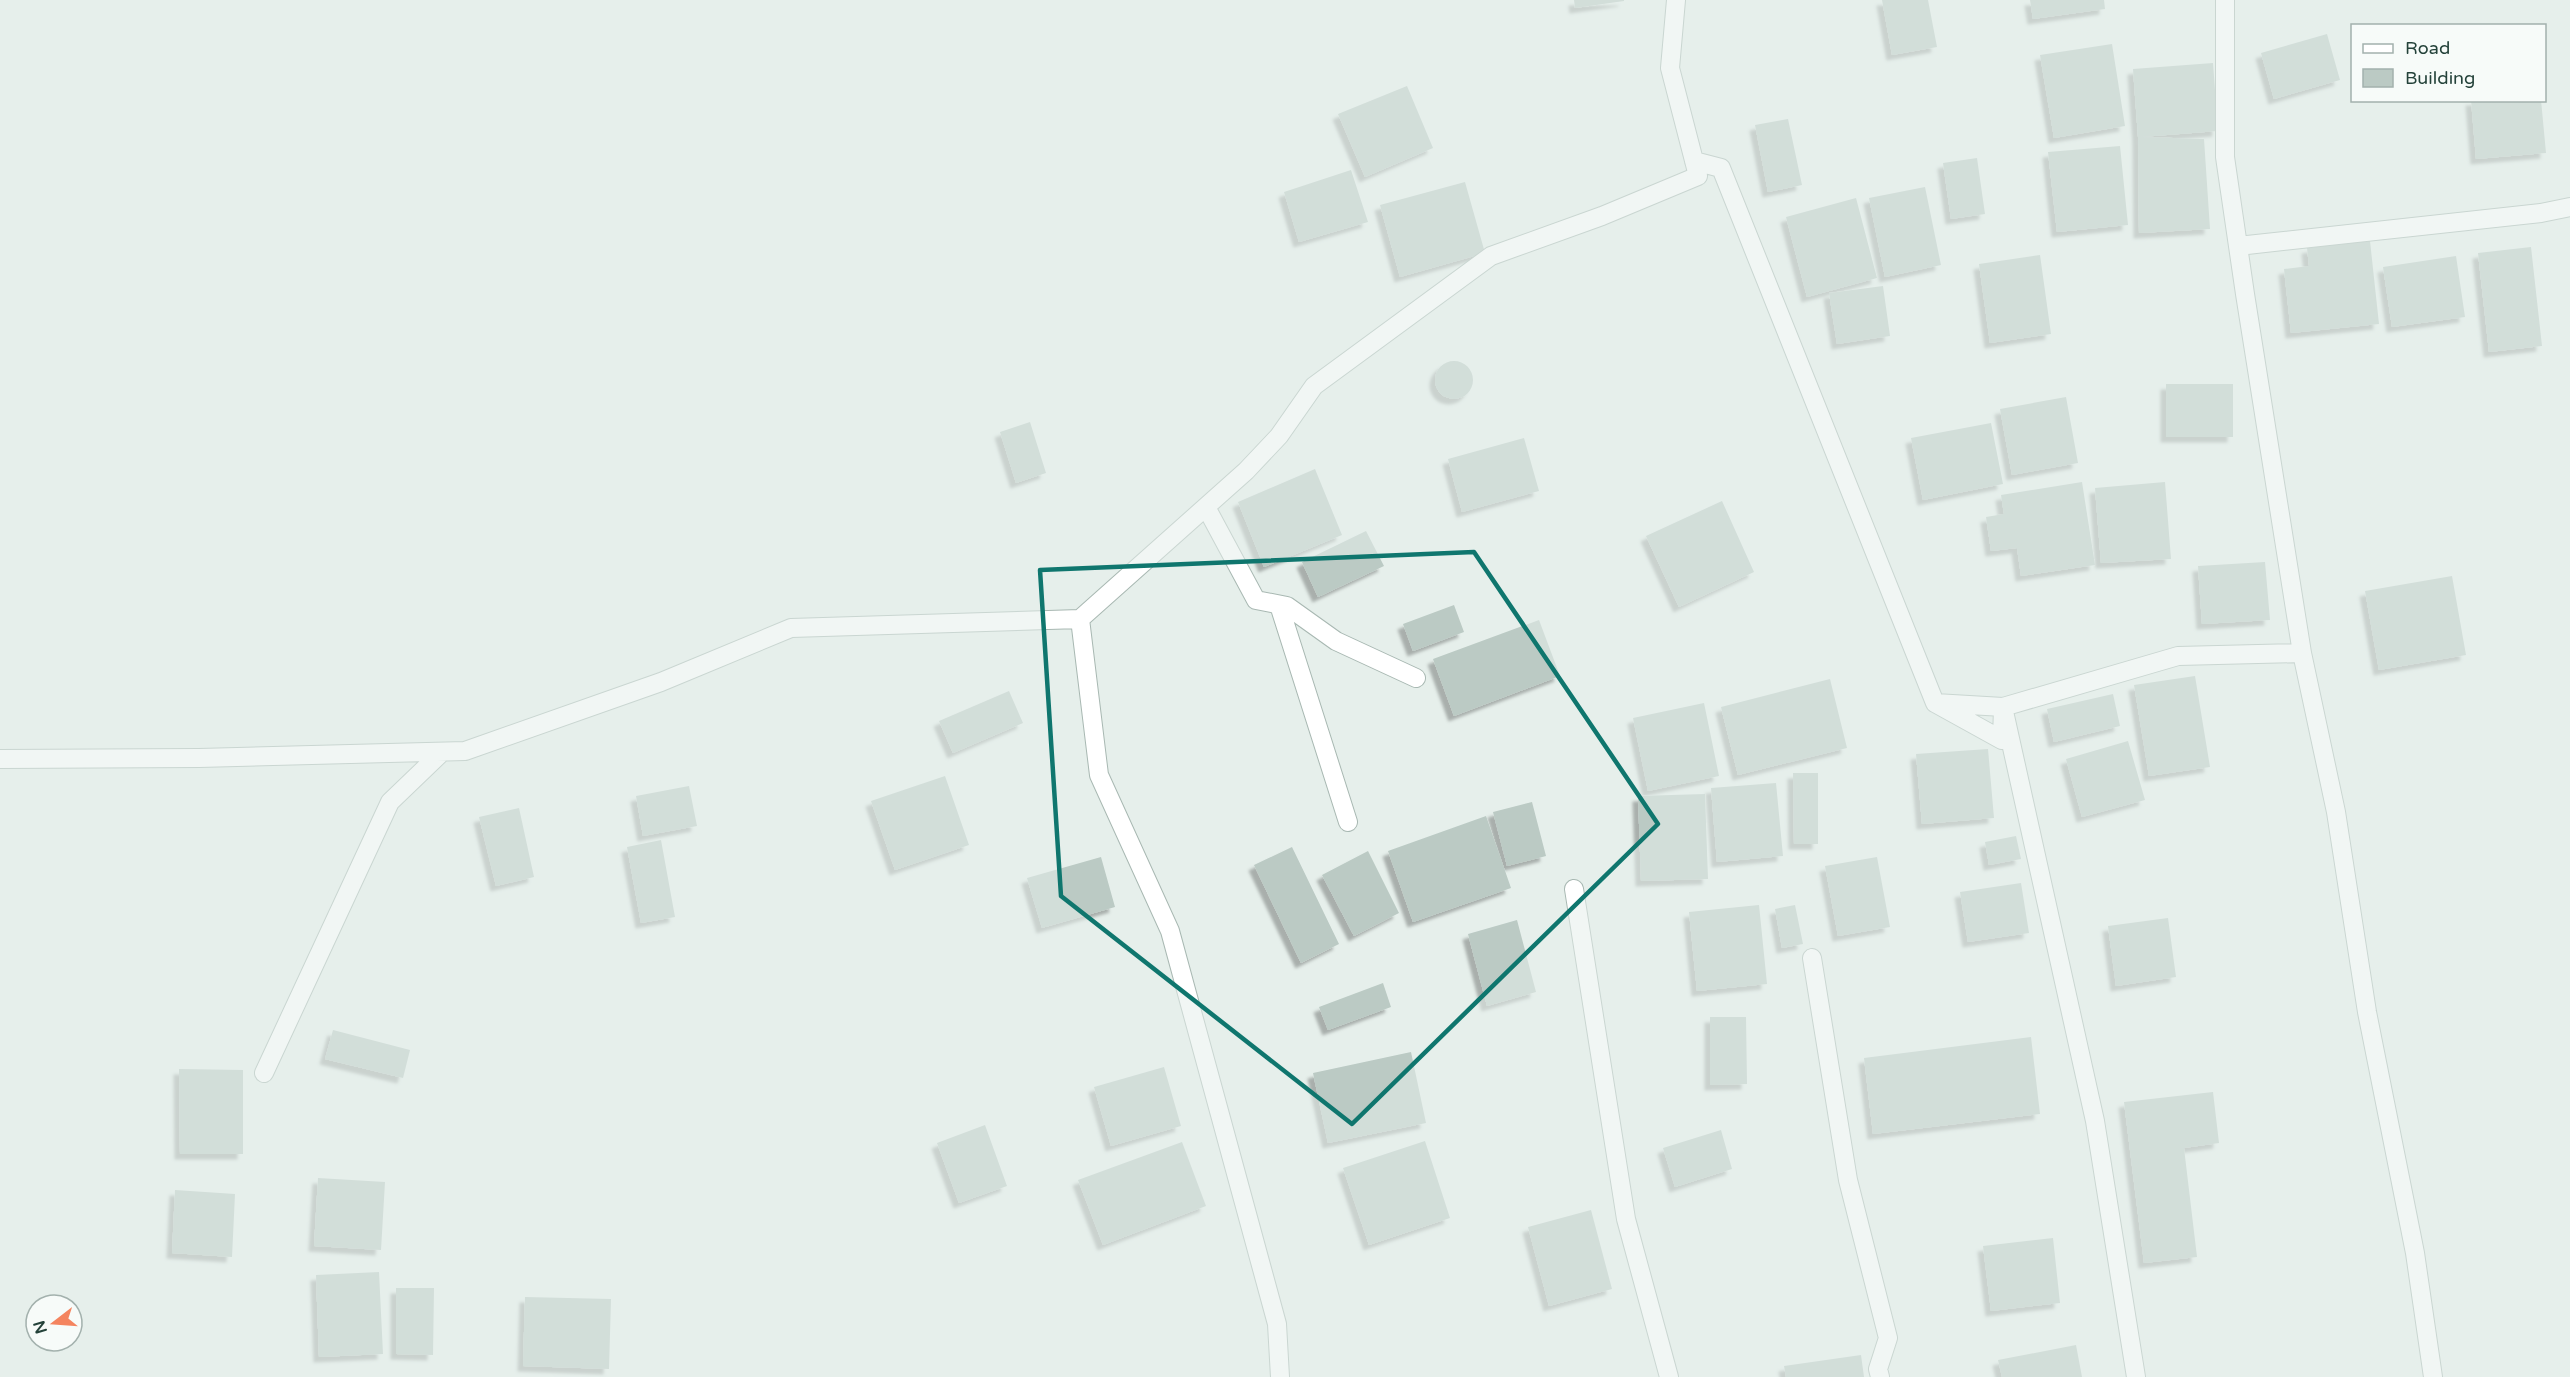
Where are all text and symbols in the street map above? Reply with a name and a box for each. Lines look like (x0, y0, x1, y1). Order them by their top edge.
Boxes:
legend (2351, 24, 2546, 102)
text: Road (2405, 37, 2450, 59)
text: Building (2405, 67, 2475, 89)
north arrow (24, 1293, 84, 1353)
text: N (29, 1318, 52, 1336)

